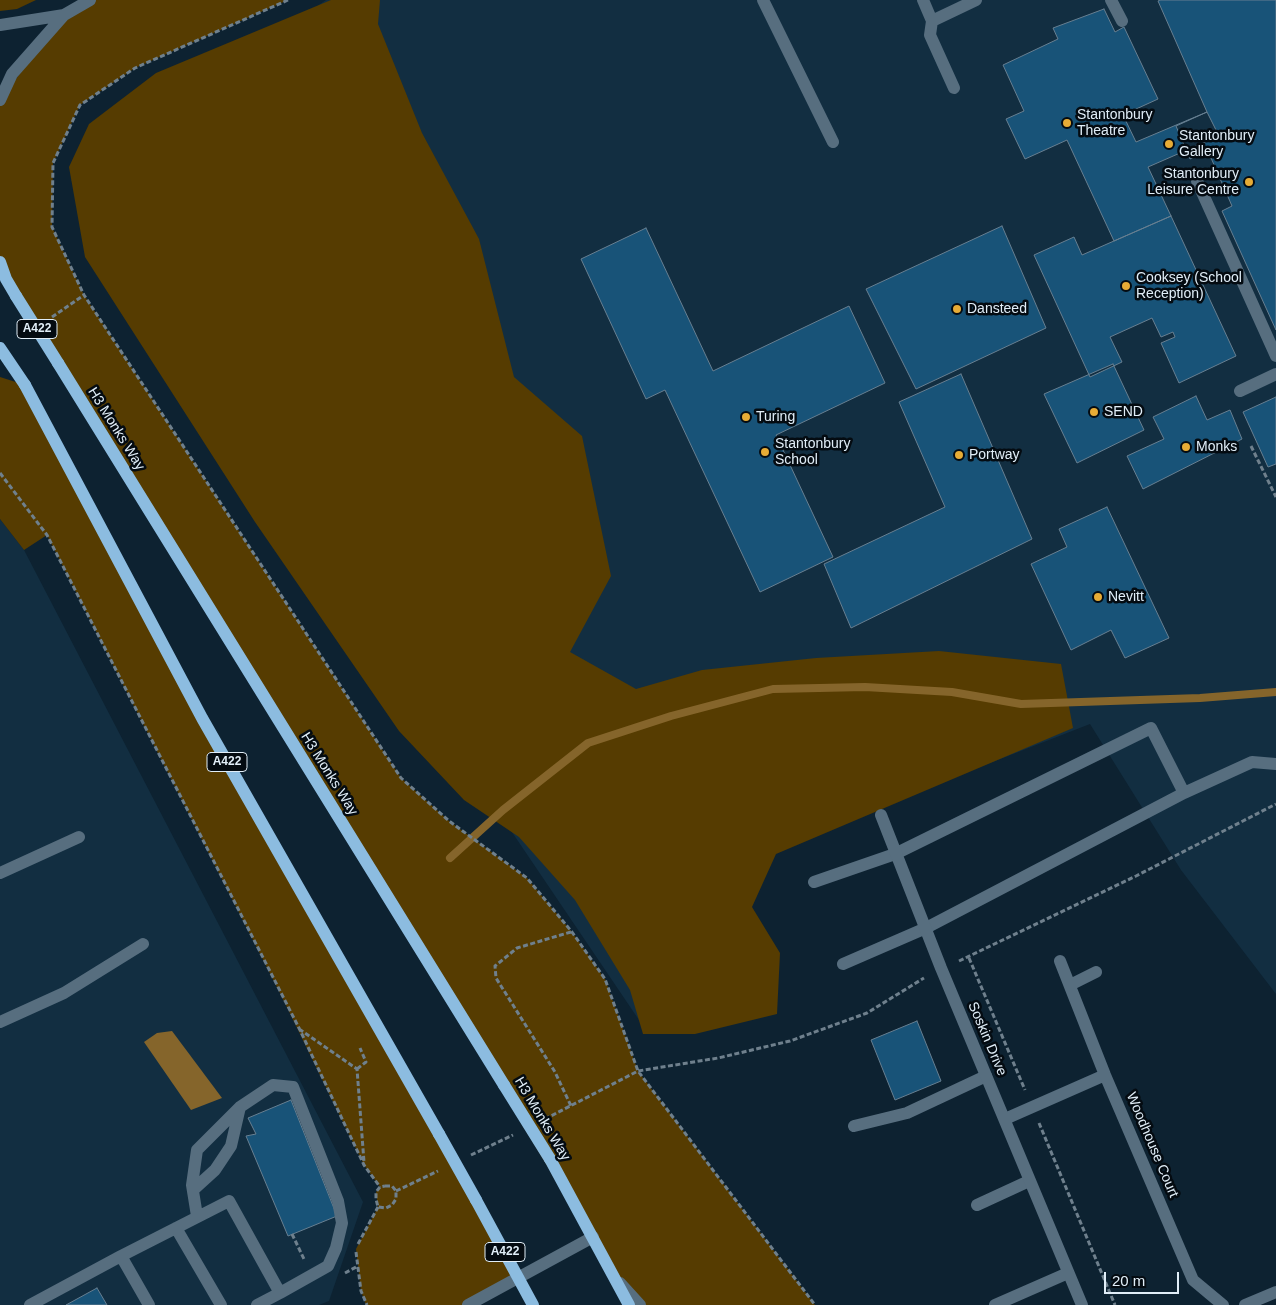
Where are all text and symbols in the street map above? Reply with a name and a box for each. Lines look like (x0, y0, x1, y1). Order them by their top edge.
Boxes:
place label: Stantonbury Theatre (1077, 107, 1152, 140)
marker: Stantonbury Theatre (1061, 117, 1073, 129)
place label: Stantonbury Gallery (1179, 128, 1254, 160)
marker: Stantonbury Gallery (1163, 138, 1175, 150)
place label: Stantonbury Leisure Centre (1147, 166, 1239, 198)
marker: Stantonbury Leisure Centre (1243, 176, 1255, 188)
place label: Cooksey (School Reception) (1136, 270, 1242, 302)
marker: Cooksey (School Reception) (1120, 280, 1132, 292)
place label: Dansteed (967, 301, 1027, 317)
marker: Dansteed (951, 303, 963, 315)
road number: A422 (17, 320, 57, 338)
street label: H3 Monks Way (84, 385, 148, 473)
place label: SEND (1104, 404, 1143, 420)
marker: SEND (1088, 406, 1100, 418)
place label: Turing (756, 409, 795, 425)
marker: Turing (740, 411, 752, 423)
place label: Stantonbury School (775, 436, 850, 468)
place label: Monks (1196, 439, 1237, 455)
marker: Monks (1180, 441, 1192, 453)
marker: Stantonbury School (759, 446, 771, 458)
place label: Portway (969, 447, 1020, 463)
marker: Portway (953, 449, 965, 461)
place label: Nevitt (1108, 589, 1144, 605)
marker: Nevitt (1092, 591, 1104, 603)
street label: H3 Monks Way (297, 730, 361, 818)
road number: A422 (207, 752, 247, 772)
street label: Soskin Drive (964, 1000, 1010, 1078)
street label: H3 Monks Way (510, 1074, 574, 1164)
street label: Woodhouse Court (1122, 1090, 1182, 1200)
road number: A422 (485, 1242, 525, 1262)
scale bar (1106, 1262, 1181, 1294)
text: 20 m (1112, 1272, 1145, 1289)

